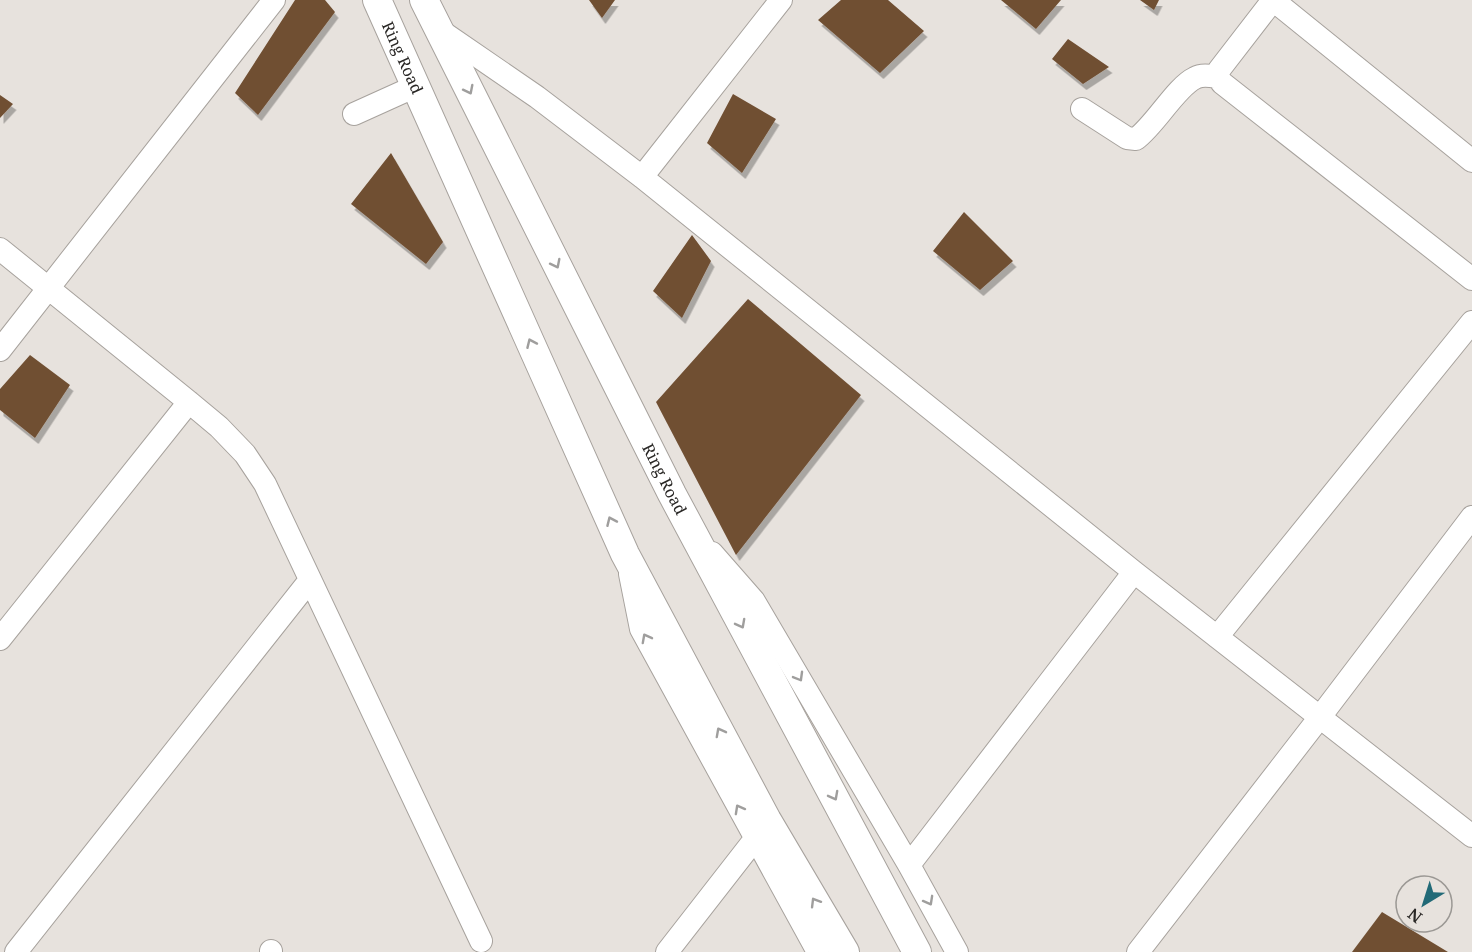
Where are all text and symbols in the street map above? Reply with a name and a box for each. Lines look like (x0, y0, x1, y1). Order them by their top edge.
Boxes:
street label: Ring Road (377, 18, 429, 97)
one-way arrow (461, 83, 473, 94)
one-way arrow (549, 258, 561, 269)
one-way arrow (526, 339, 538, 350)
street label: Ring Road (637, 440, 692, 519)
one-way arrow (606, 517, 618, 528)
one-way arrow (734, 618, 745, 628)
one-way arrow (642, 634, 653, 644)
one-way arrow (792, 671, 804, 682)
one-way arrow (716, 727, 727, 738)
one-way arrow (826, 790, 838, 801)
one-way arrow (735, 805, 746, 815)
north arrow (1394, 874, 1454, 934)
one-way arrow (922, 894, 933, 905)
one-way arrow (811, 898, 823, 908)
text: N (1403, 903, 1427, 928)

